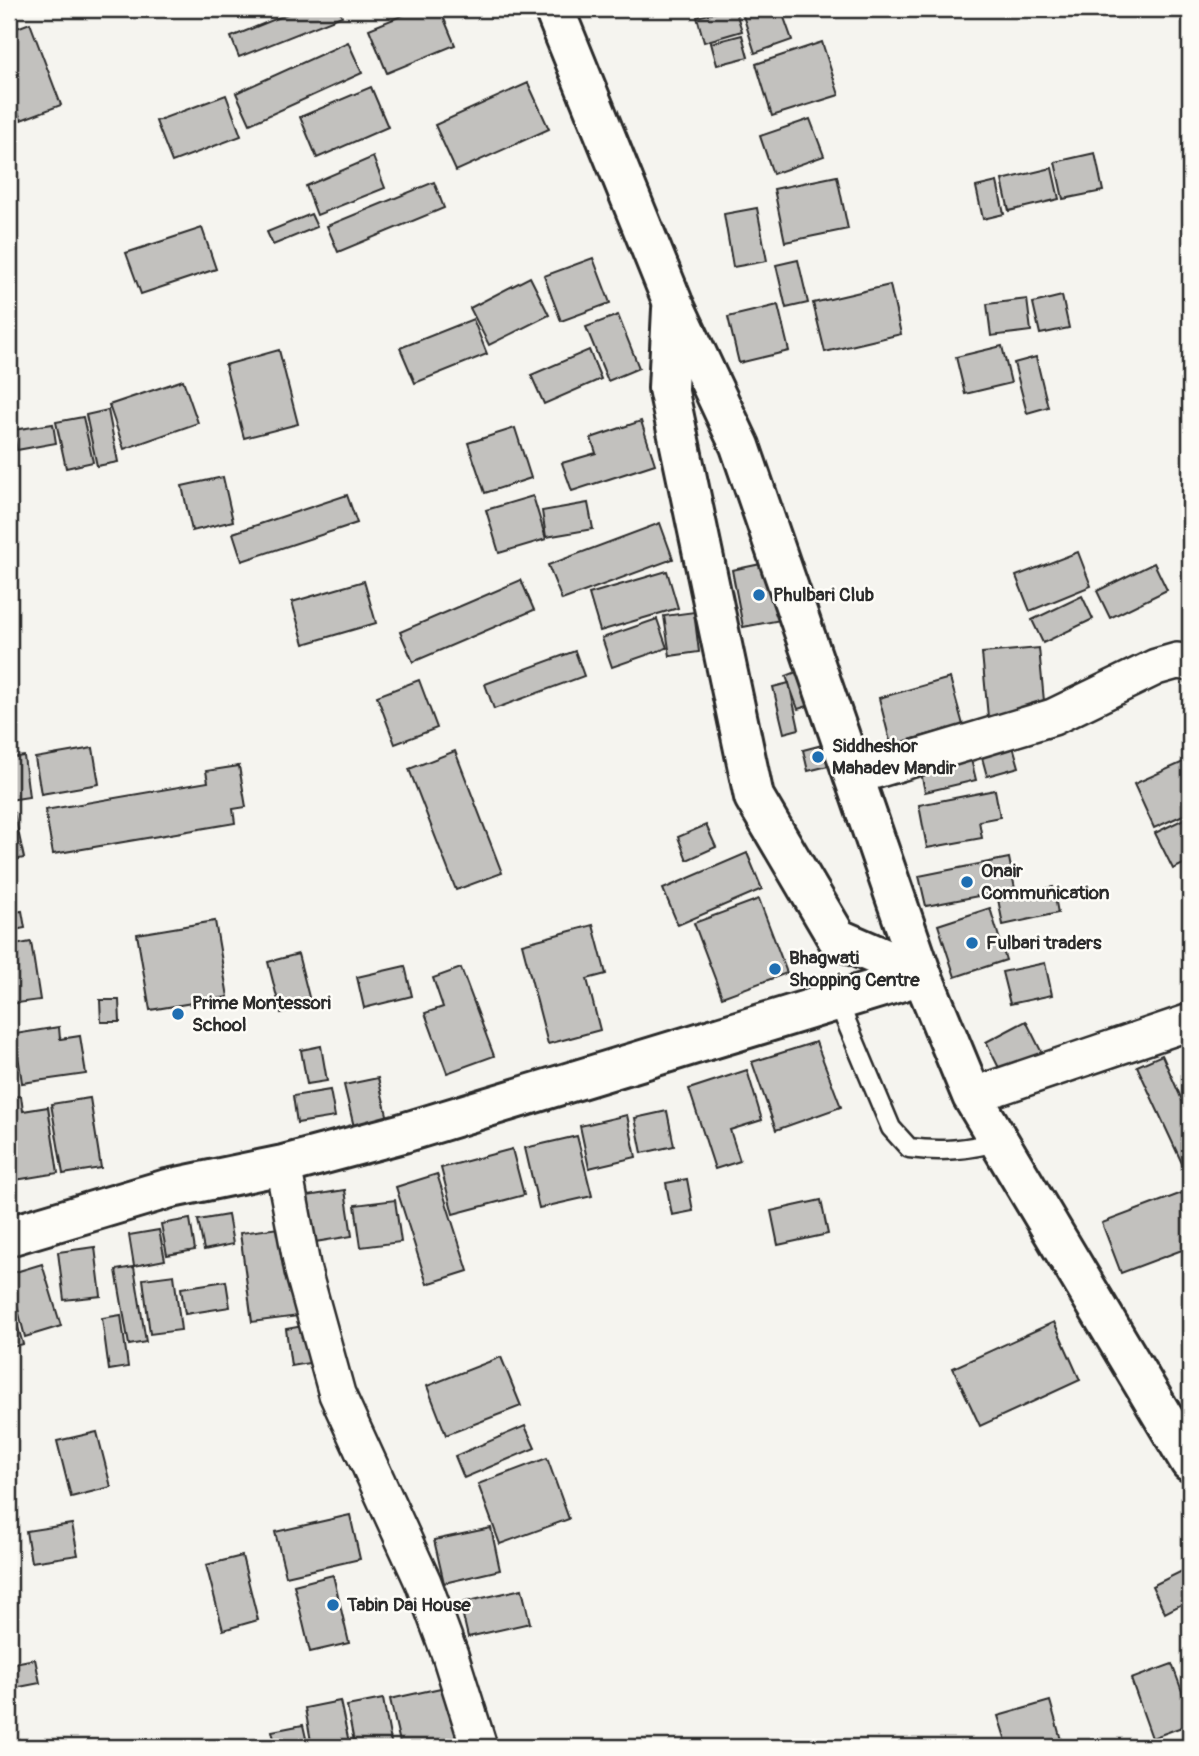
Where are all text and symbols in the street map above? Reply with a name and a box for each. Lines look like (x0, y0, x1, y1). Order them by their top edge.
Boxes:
place label: Phulbari Club (773, 583, 874, 607)
marker: Phulbari Club (751, 587, 767, 603)
place label: Siddheshor Mahadev Mandir (832, 734, 956, 780)
marker: Siddheshor Mahadev Mandir (810, 749, 826, 765)
place label: Onair Communication (981, 859, 1110, 905)
marker: Onair Communication (959, 874, 975, 890)
place label: Fulbari traders (986, 931, 1102, 955)
marker: Fulbari traders (964, 935, 980, 951)
place label: Bhagwati Shopping Centre (789, 946, 920, 992)
marker: Bhagwati Shopping Centre (767, 961, 783, 977)
place label: Prime Montessori School (192, 991, 331, 1037)
marker: Prime Montessori School (170, 1006, 186, 1022)
place label: Tabin Dai House (346, 1593, 471, 1617)
marker: Tabin Dai House (325, 1597, 341, 1613)

